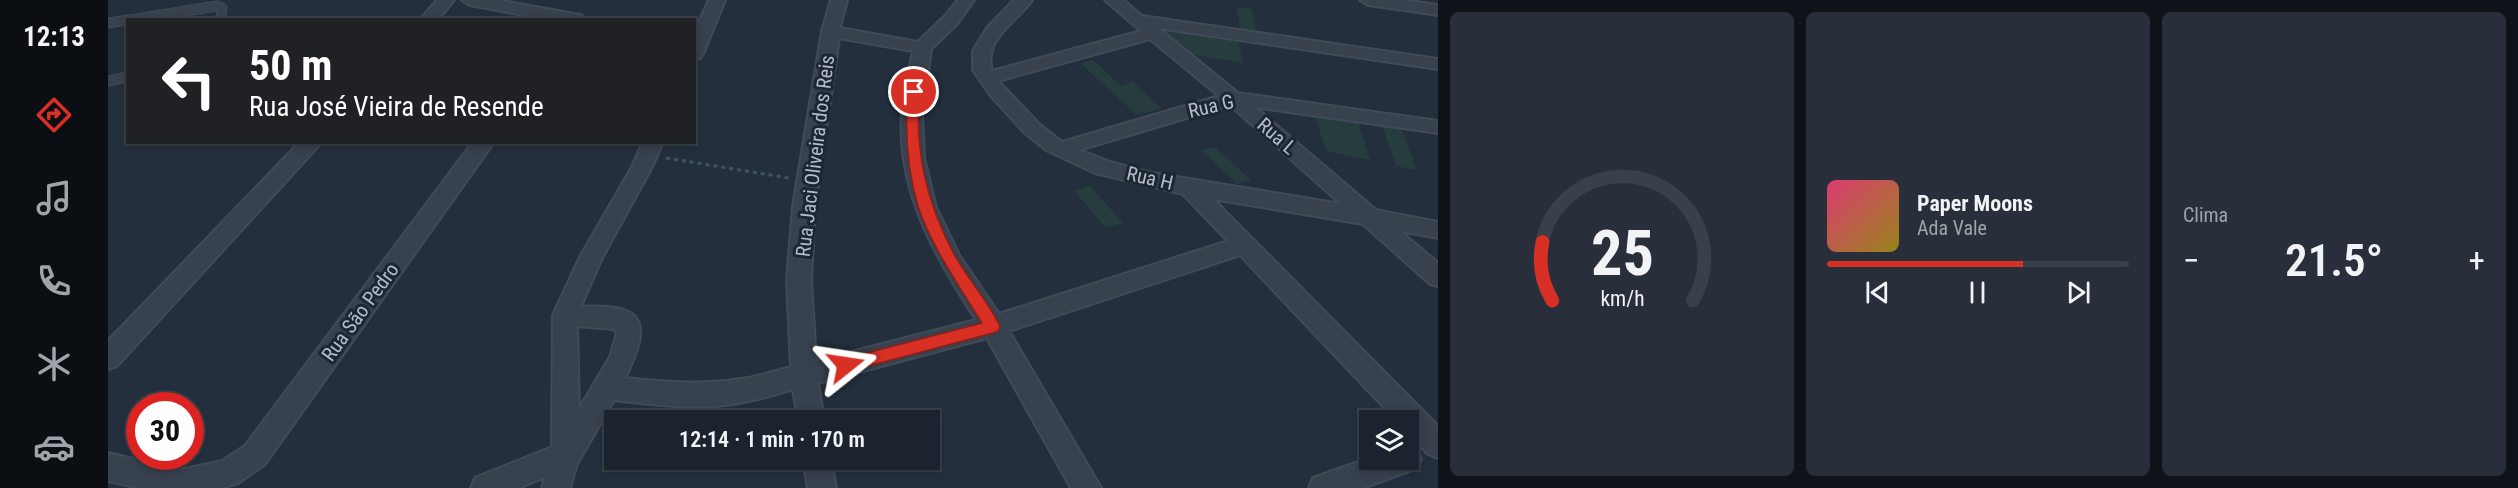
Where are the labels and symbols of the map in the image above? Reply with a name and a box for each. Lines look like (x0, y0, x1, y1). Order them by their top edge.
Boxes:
street label: Rua Jaci Oliveira dos Reis (791, 54, 839, 258)
pin (888, 66, 939, 117)
street label: Rua G (1186, 89, 1236, 123)
street label: Rua L (1253, 113, 1301, 159)
street label: Rua H (1124, 161, 1176, 195)
street label: Rua São Pedro (316, 258, 404, 366)
position arrow (814, 333, 878, 397)
speed limit sign: 30 (126, 392, 204, 470)

